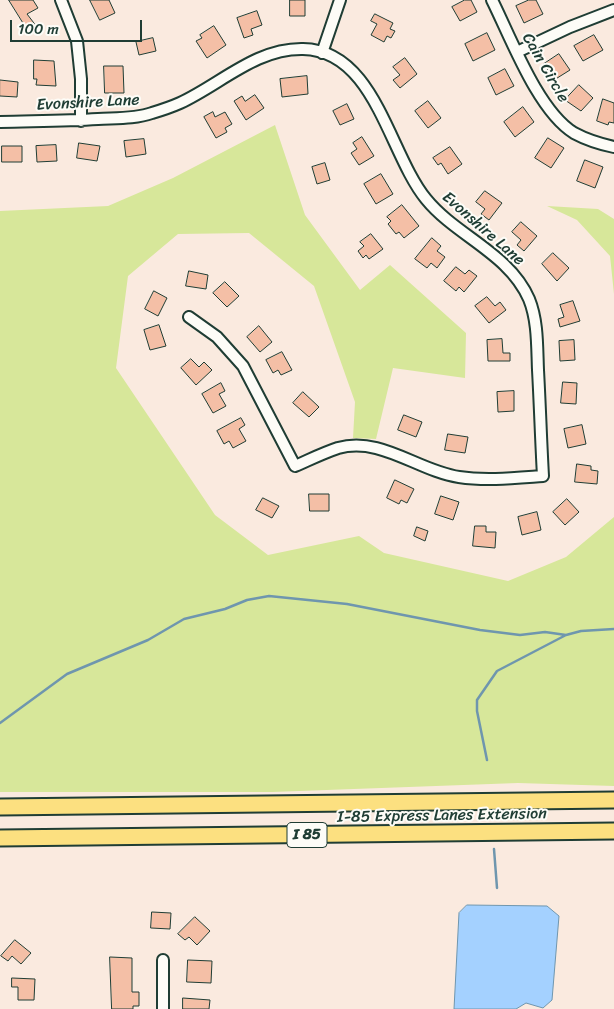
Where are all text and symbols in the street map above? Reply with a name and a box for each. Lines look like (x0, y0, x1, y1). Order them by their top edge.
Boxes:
scale bar (12, 10, 145, 42)
text: 100 m (18, 16, 59, 42)
street label: Cain Circle (517, 30, 573, 106)
street label: Evonshire Lane (36, 91, 140, 115)
street label: Evonshire Lane (438, 188, 528, 270)
street label: I-85 Express Lanes Extension (337, 805, 547, 827)
road number: I 85 (287, 822, 327, 848)

